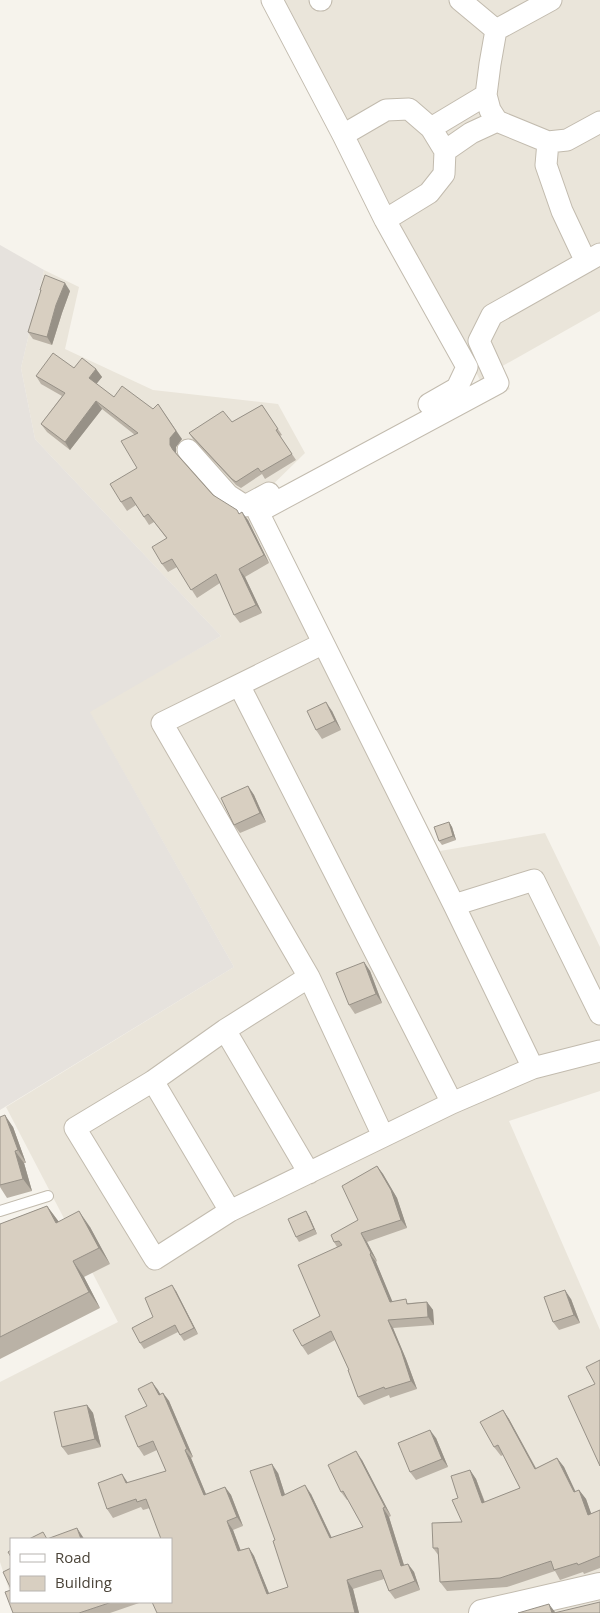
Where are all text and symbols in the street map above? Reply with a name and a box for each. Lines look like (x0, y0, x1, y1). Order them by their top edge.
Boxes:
legend (10, 1538, 172, 1603)
text: Road (55, 1547, 91, 1567)
text: Building (55, 1572, 112, 1592)

